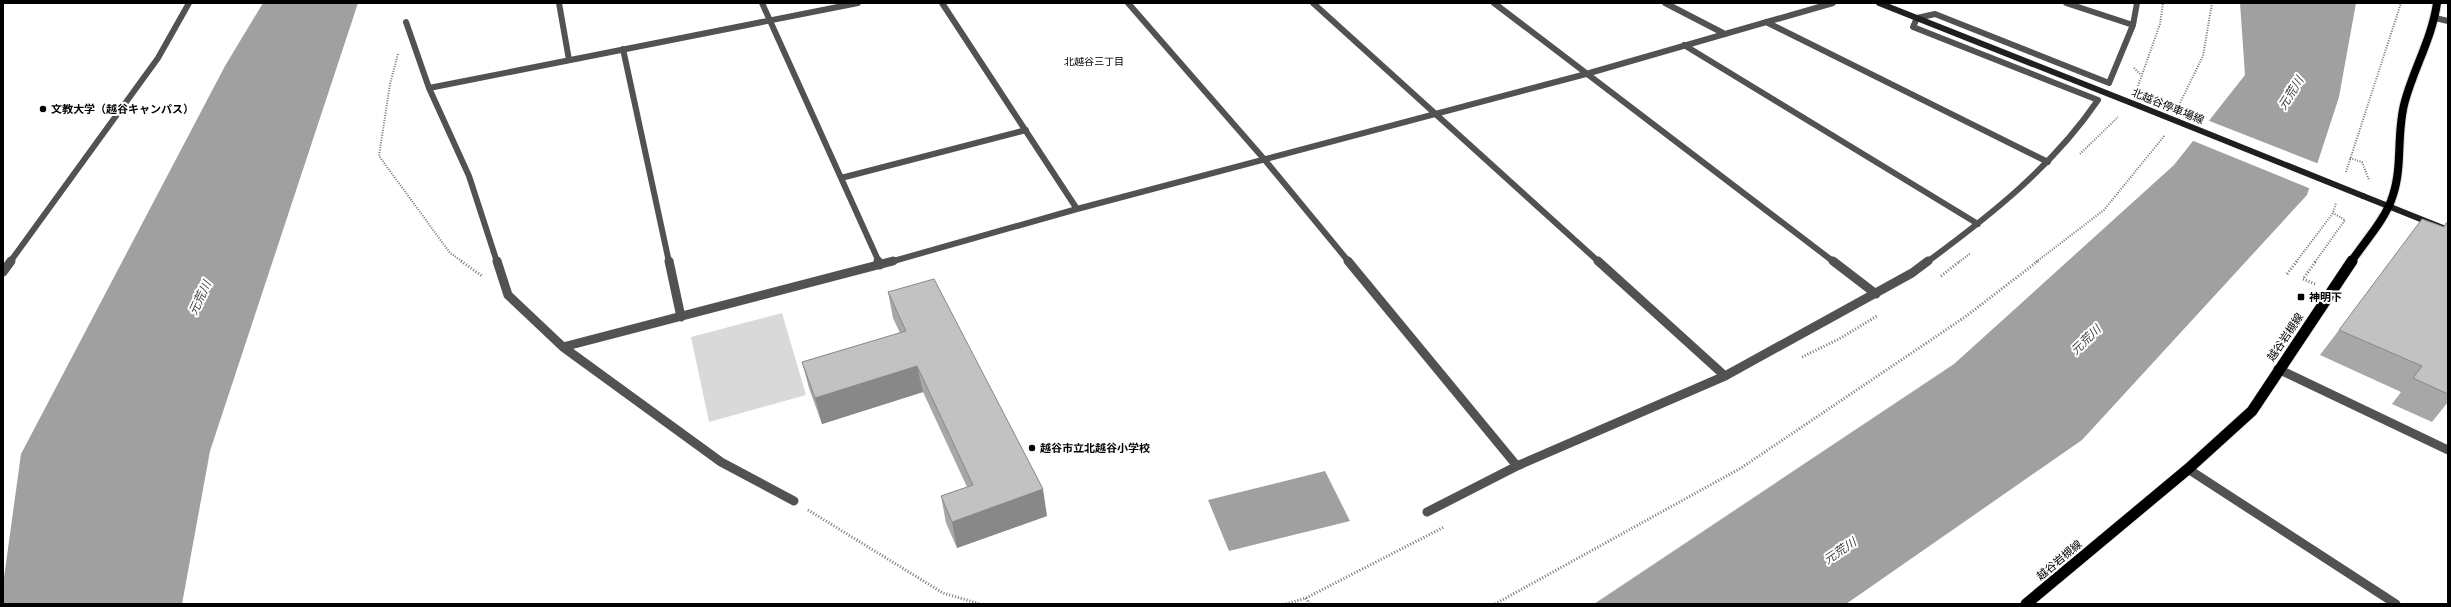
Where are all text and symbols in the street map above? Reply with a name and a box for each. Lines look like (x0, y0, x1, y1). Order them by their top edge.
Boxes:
district label: 北越谷三丁目 (1064, 54, 1124, 69)
water label: 元荒川 (2274, 71, 2309, 113)
street label: 北越谷停車場線 (2129, 84, 2207, 128)
place label: 文教大学（越谷キャンパス） (51, 101, 194, 117)
marker: 文教大学（越谷キャンパス） (38, 104, 48, 114)
water label: 元荒川 (184, 276, 217, 318)
place label: 神明下 (2309, 289, 2342, 305)
marker: 神明下 (2296, 292, 2306, 302)
street label: 越谷岩槻線 (2263, 310, 2307, 364)
water label: 元荒川 (2067, 320, 2107, 359)
place label: 越谷市立北越谷小学校 (1040, 440, 1150, 456)
marker: 越谷市立北越谷小学校 (1027, 443, 1037, 453)
water label: 元荒川 (1820, 532, 1862, 569)
street label: 越谷岩槻線 (2033, 536, 2085, 584)

